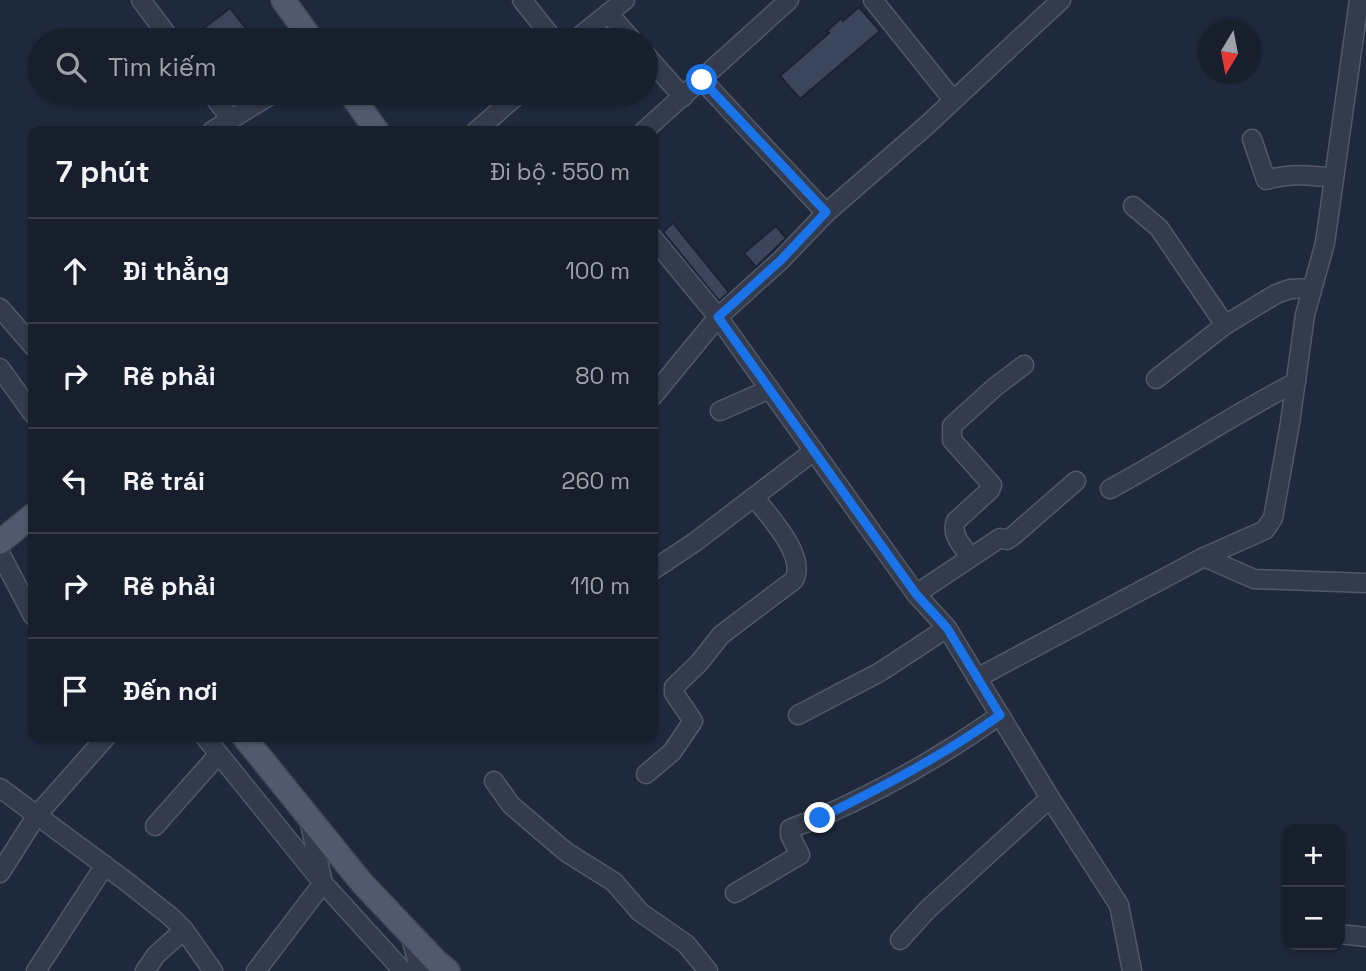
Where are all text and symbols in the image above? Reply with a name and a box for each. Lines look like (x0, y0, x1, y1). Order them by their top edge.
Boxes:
north arrow (1198, 21, 1261, 84)
search box (28, 28, 658, 105)
icon: search (52, 48, 90, 86)
text: Tìm kiếm (108, 50, 217, 84)
route start (686, 64, 717, 95)
text: 7 phút (56, 152, 150, 191)
text: Đi bộ · 550 m (490, 157, 630, 187)
icon: ahead (56, 252, 94, 290)
text: Đi thẳng (123, 254, 229, 288)
text: 100 m (565, 256, 630, 286)
icon: right (56, 357, 94, 395)
text: Rẽ phải (123, 359, 216, 393)
text: 80 m (575, 361, 630, 391)
icon: left (56, 462, 94, 500)
text: Rẽ trái (123, 464, 205, 498)
text: 260 m (562, 466, 630, 496)
icon: right (56, 567, 94, 605)
text: Rẽ phải (123, 569, 216, 603)
text: 110 m (570, 571, 630, 601)
icon: arrive (56, 672, 94, 710)
text: Đến nơi (123, 674, 218, 708)
route end (804, 802, 835, 833)
map controls (1282, 824, 1345, 950)
button: + (1282, 824, 1345, 887)
button: − (1282, 887, 1345, 950)

